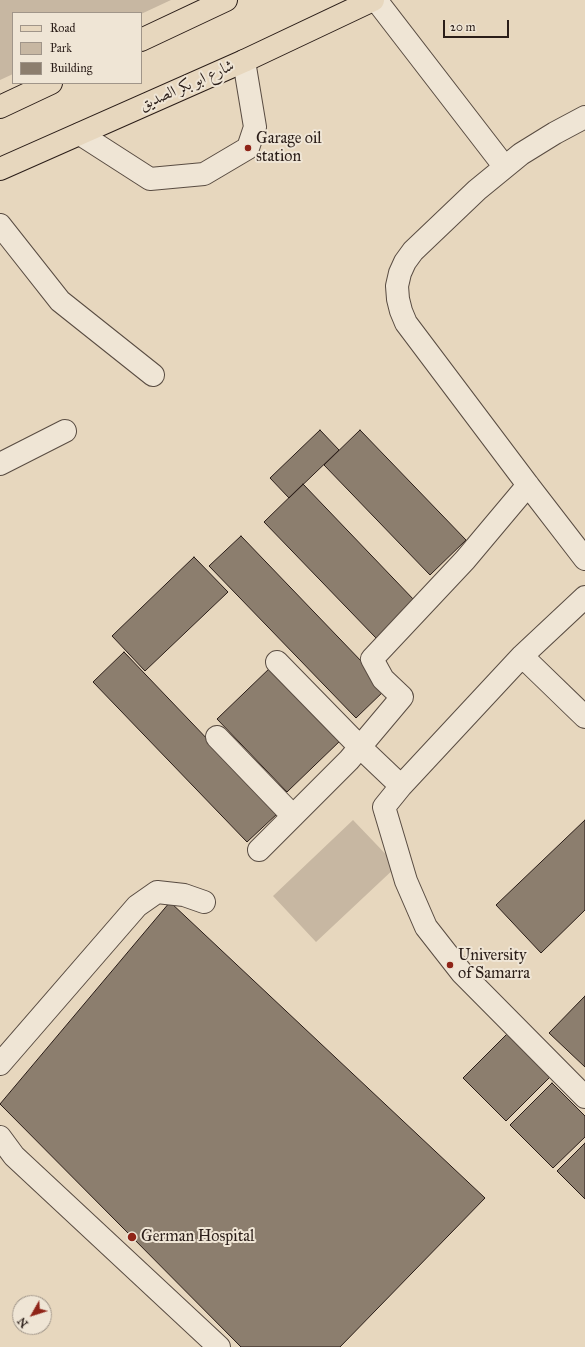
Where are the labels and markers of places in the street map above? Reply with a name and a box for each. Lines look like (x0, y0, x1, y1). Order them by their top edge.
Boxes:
place label: Garage oil station (256, 129, 322, 167)
marker: Garage oil station (243, 143, 253, 153)
place label: University of Samarra (458, 946, 530, 984)
marker: University of Samarra (445, 960, 455, 970)
place label: German Hospital (141, 1227, 254, 1247)
marker: German Hospital (126, 1231, 138, 1243)

